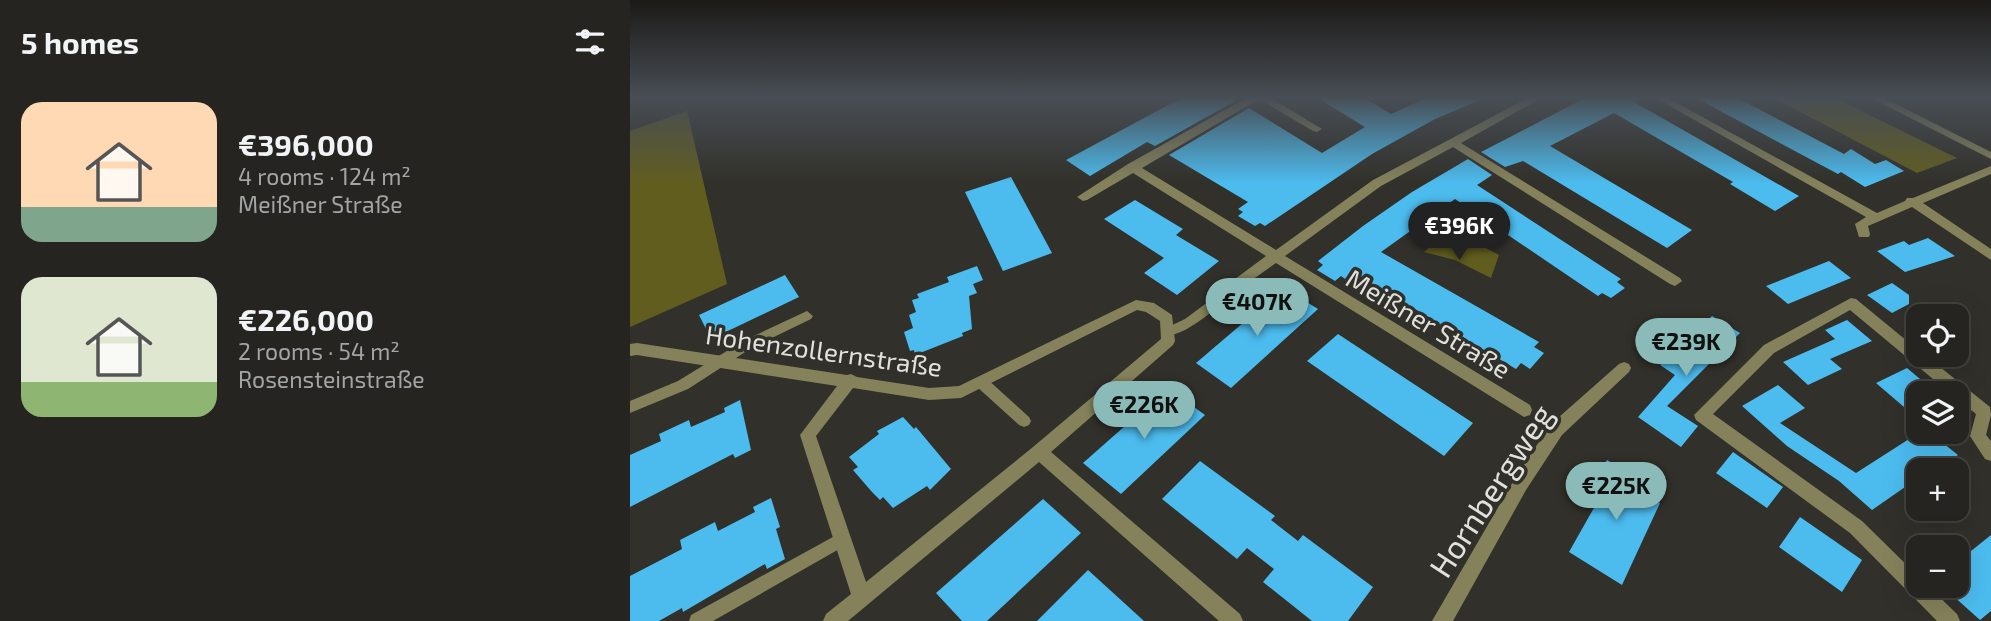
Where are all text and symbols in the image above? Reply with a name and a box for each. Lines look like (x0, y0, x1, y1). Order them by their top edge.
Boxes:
icon: filters (571, 23, 609, 61)
text: 5 homes (21, 24, 139, 60)
text: €396,000 (238, 126, 374, 162)
icon: home (77, 130, 161, 214)
text: 4 rooms · 124 m² (238, 162, 411, 190)
text: Meißner Straße (238, 190, 403, 218)
pin: €396K (1410, 202, 1508, 262)
text: €396K (1424, 211, 1494, 239)
street label: Meißner Straße (1341, 262, 1517, 384)
pin: €407K (1208, 278, 1306, 338)
text: €407K (1222, 287, 1292, 315)
text: €226,000 (238, 301, 374, 337)
map controls (1906, 304, 1969, 598)
button: locate (1906, 304, 1969, 367)
icon: home (77, 305, 161, 389)
street label: Hohenzollernstraße (704, 318, 944, 382)
pin: €239K (1637, 318, 1735, 378)
text: €239K (1651, 327, 1721, 355)
text: 2 rooms · 54 m² (238, 337, 400, 365)
text: Rosensteinstraße (238, 365, 425, 393)
button: layers (1906, 381, 1969, 444)
pin: €226K (1095, 382, 1193, 441)
text: €226K (1109, 390, 1179, 418)
street label: Hornbergweg (1420, 396, 1560, 583)
button: + (1906, 458, 1969, 521)
pin: €225K (1567, 462, 1665, 522)
text: €225K (1582, 471, 1650, 499)
button: − (1906, 535, 1969, 598)

